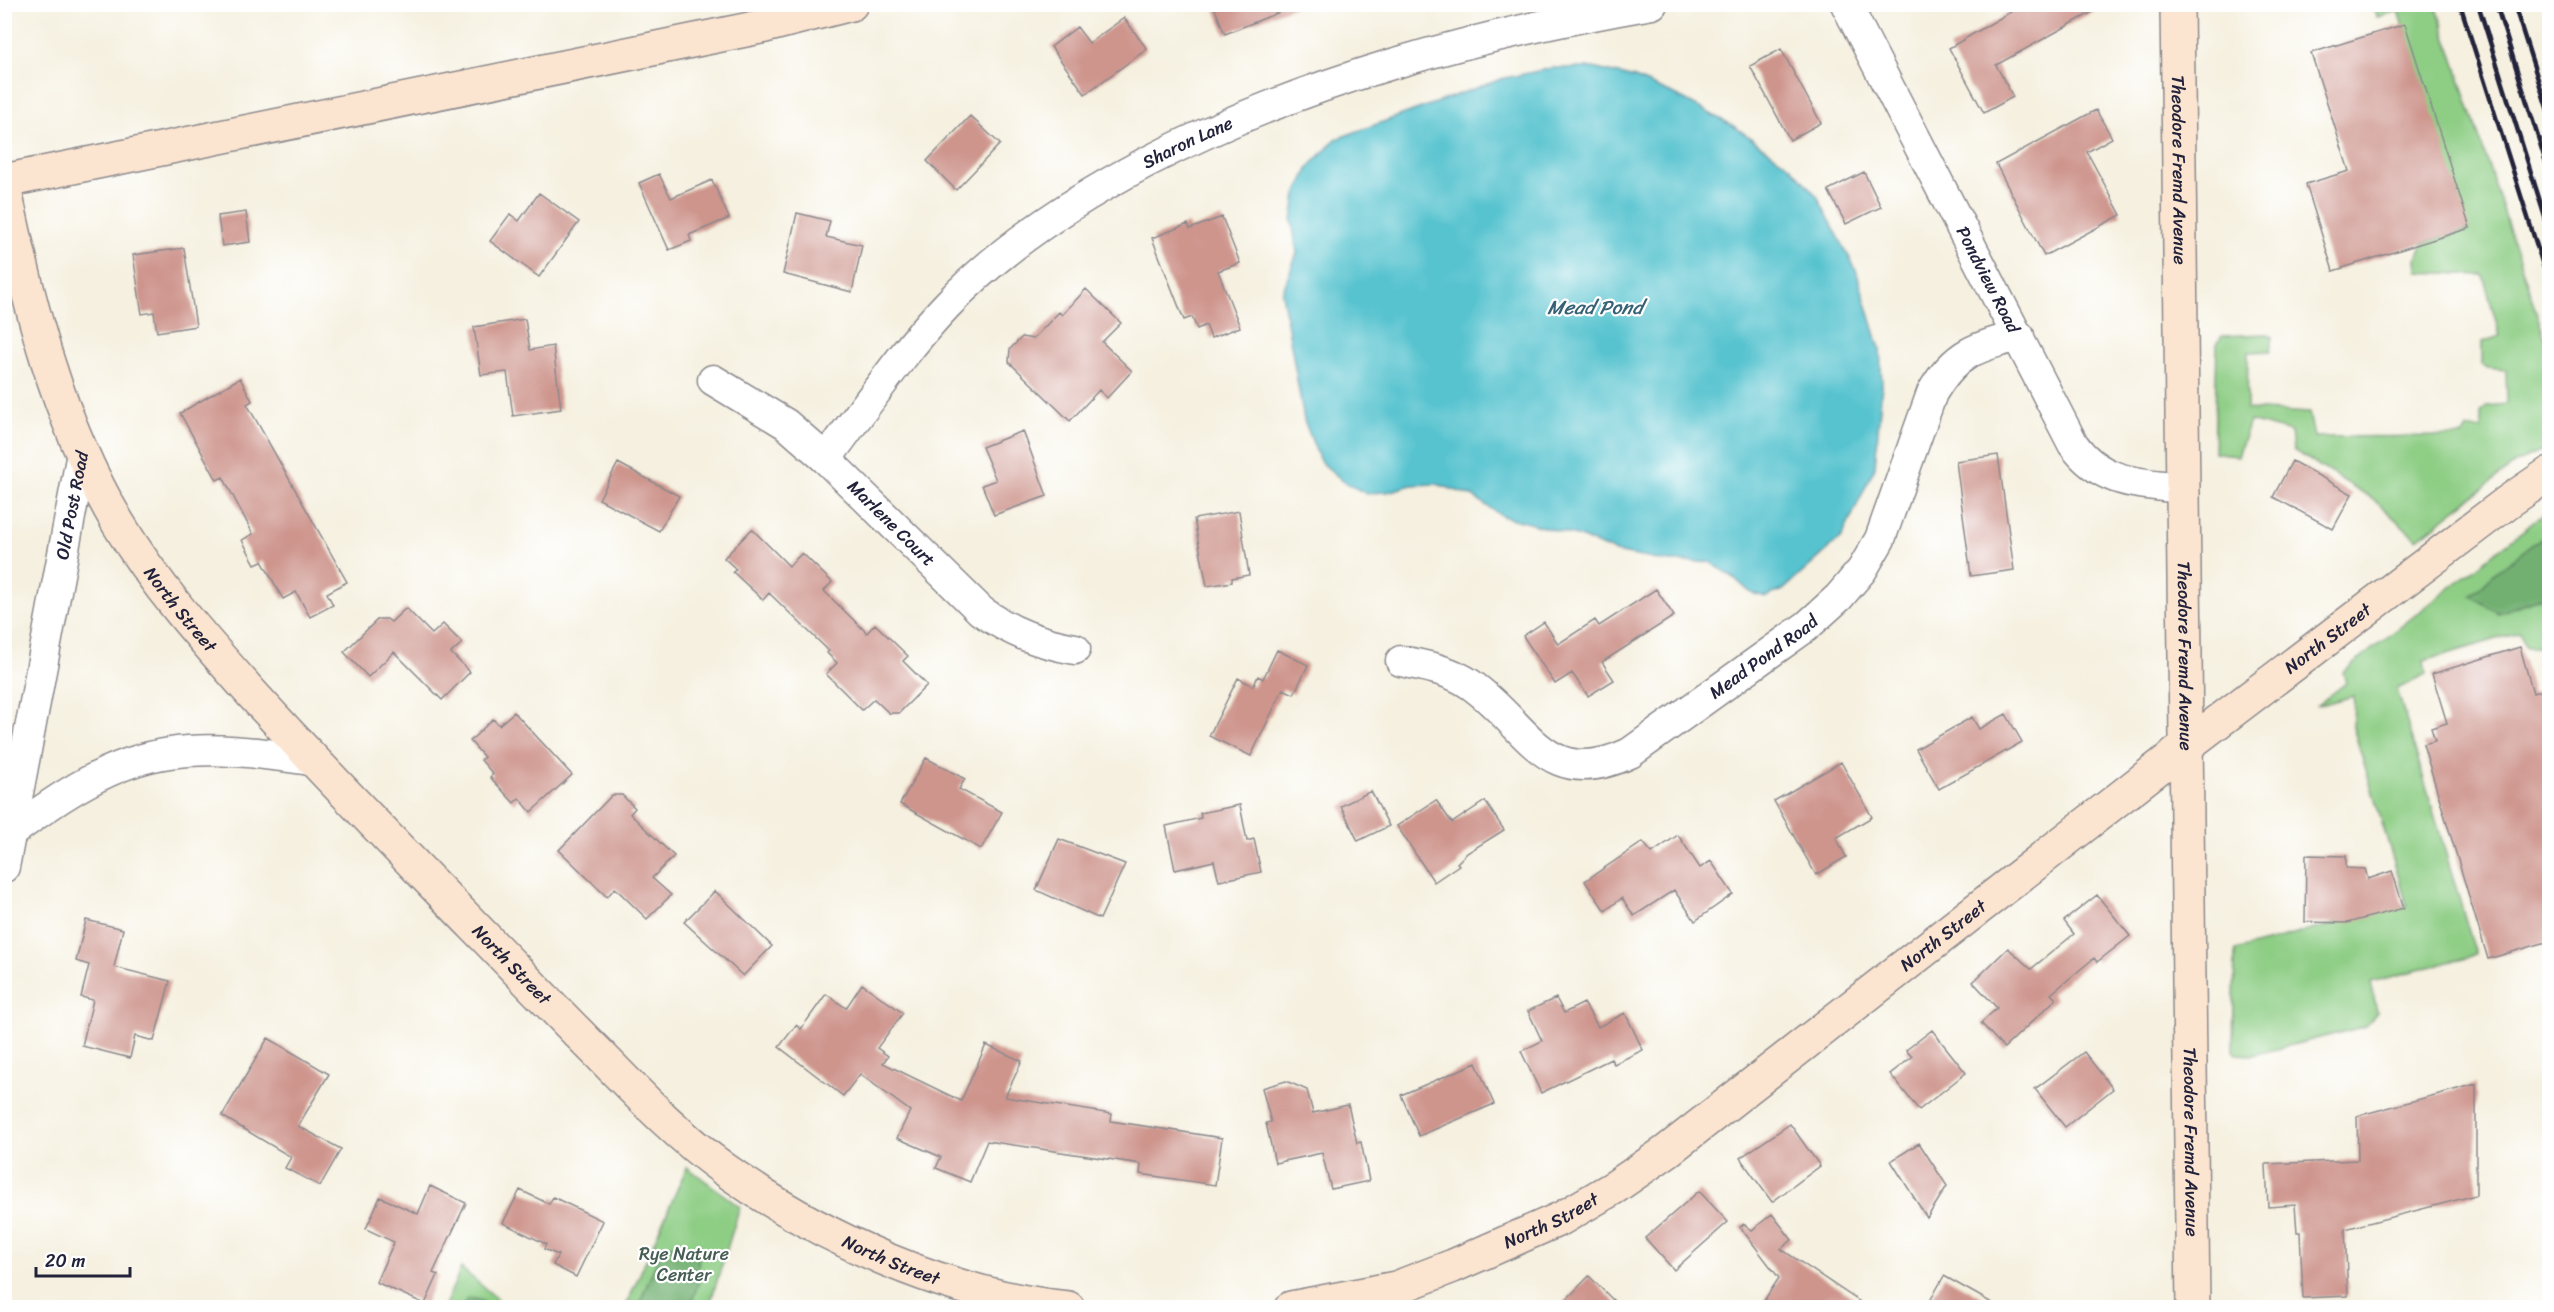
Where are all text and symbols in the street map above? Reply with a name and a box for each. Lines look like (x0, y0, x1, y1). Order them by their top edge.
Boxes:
street label: Theodore Fremd Avenue (2162, 75, 2196, 265)
street label: Sharon Lane (1137, 107, 1238, 178)
street label: Pondview Road (1947, 220, 2030, 340)
water label: Mead Pond (1547, 290, 1648, 325)
street label: Old Post Road (46, 447, 98, 562)
street label: Marlene Court (840, 472, 943, 575)
street label: North Street (135, 559, 225, 661)
street label: Theodore Fremd Avenue (2168, 561, 2202, 751)
street label: North Street (2277, 594, 2379, 683)
street label: Mead Pond Road (1702, 606, 1827, 708)
street label: North Street (1893, 891, 1994, 980)
street label: North Street (464, 916, 560, 1013)
street label: Theodore Fremd Avenue (2174, 1047, 2208, 1237)
street label: North Street (1498, 1183, 1606, 1258)
street label: North Street (837, 1226, 945, 1295)
park label: Rye Nature Center (639, 1238, 729, 1291)
scale bar (36, 1240, 130, 1278)
text: 20 m (45, 1245, 85, 1277)

